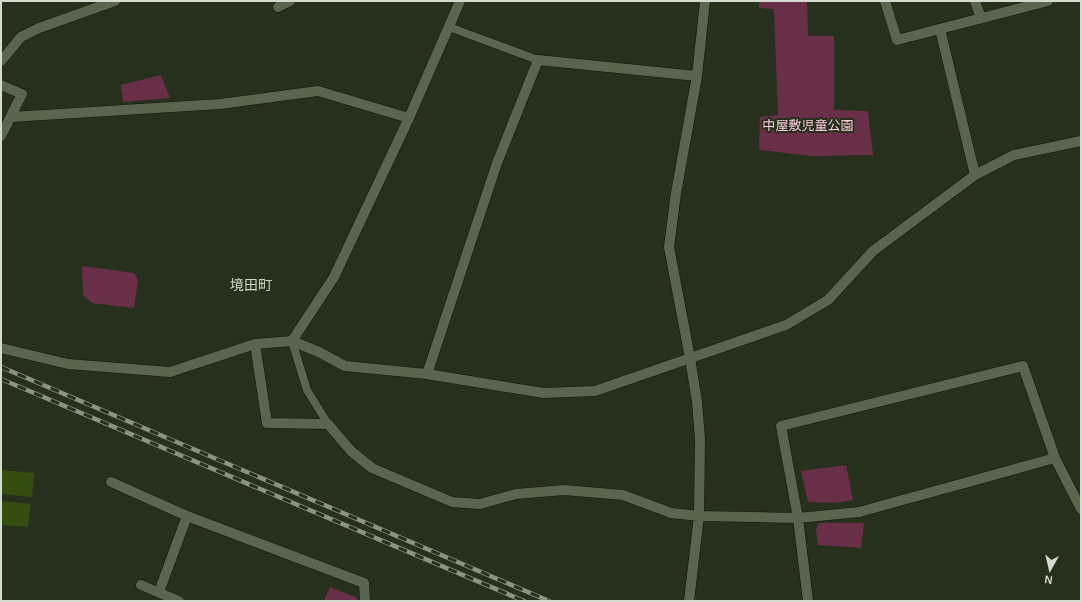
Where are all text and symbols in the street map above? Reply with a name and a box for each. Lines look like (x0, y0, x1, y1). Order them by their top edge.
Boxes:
park label: 中屋敷児童公園 (762, 118, 854, 133)
district label: 境田町 (230, 277, 272, 293)
north arrow (1030, 550, 1070, 590)
text: N (1044, 573, 1053, 586)

